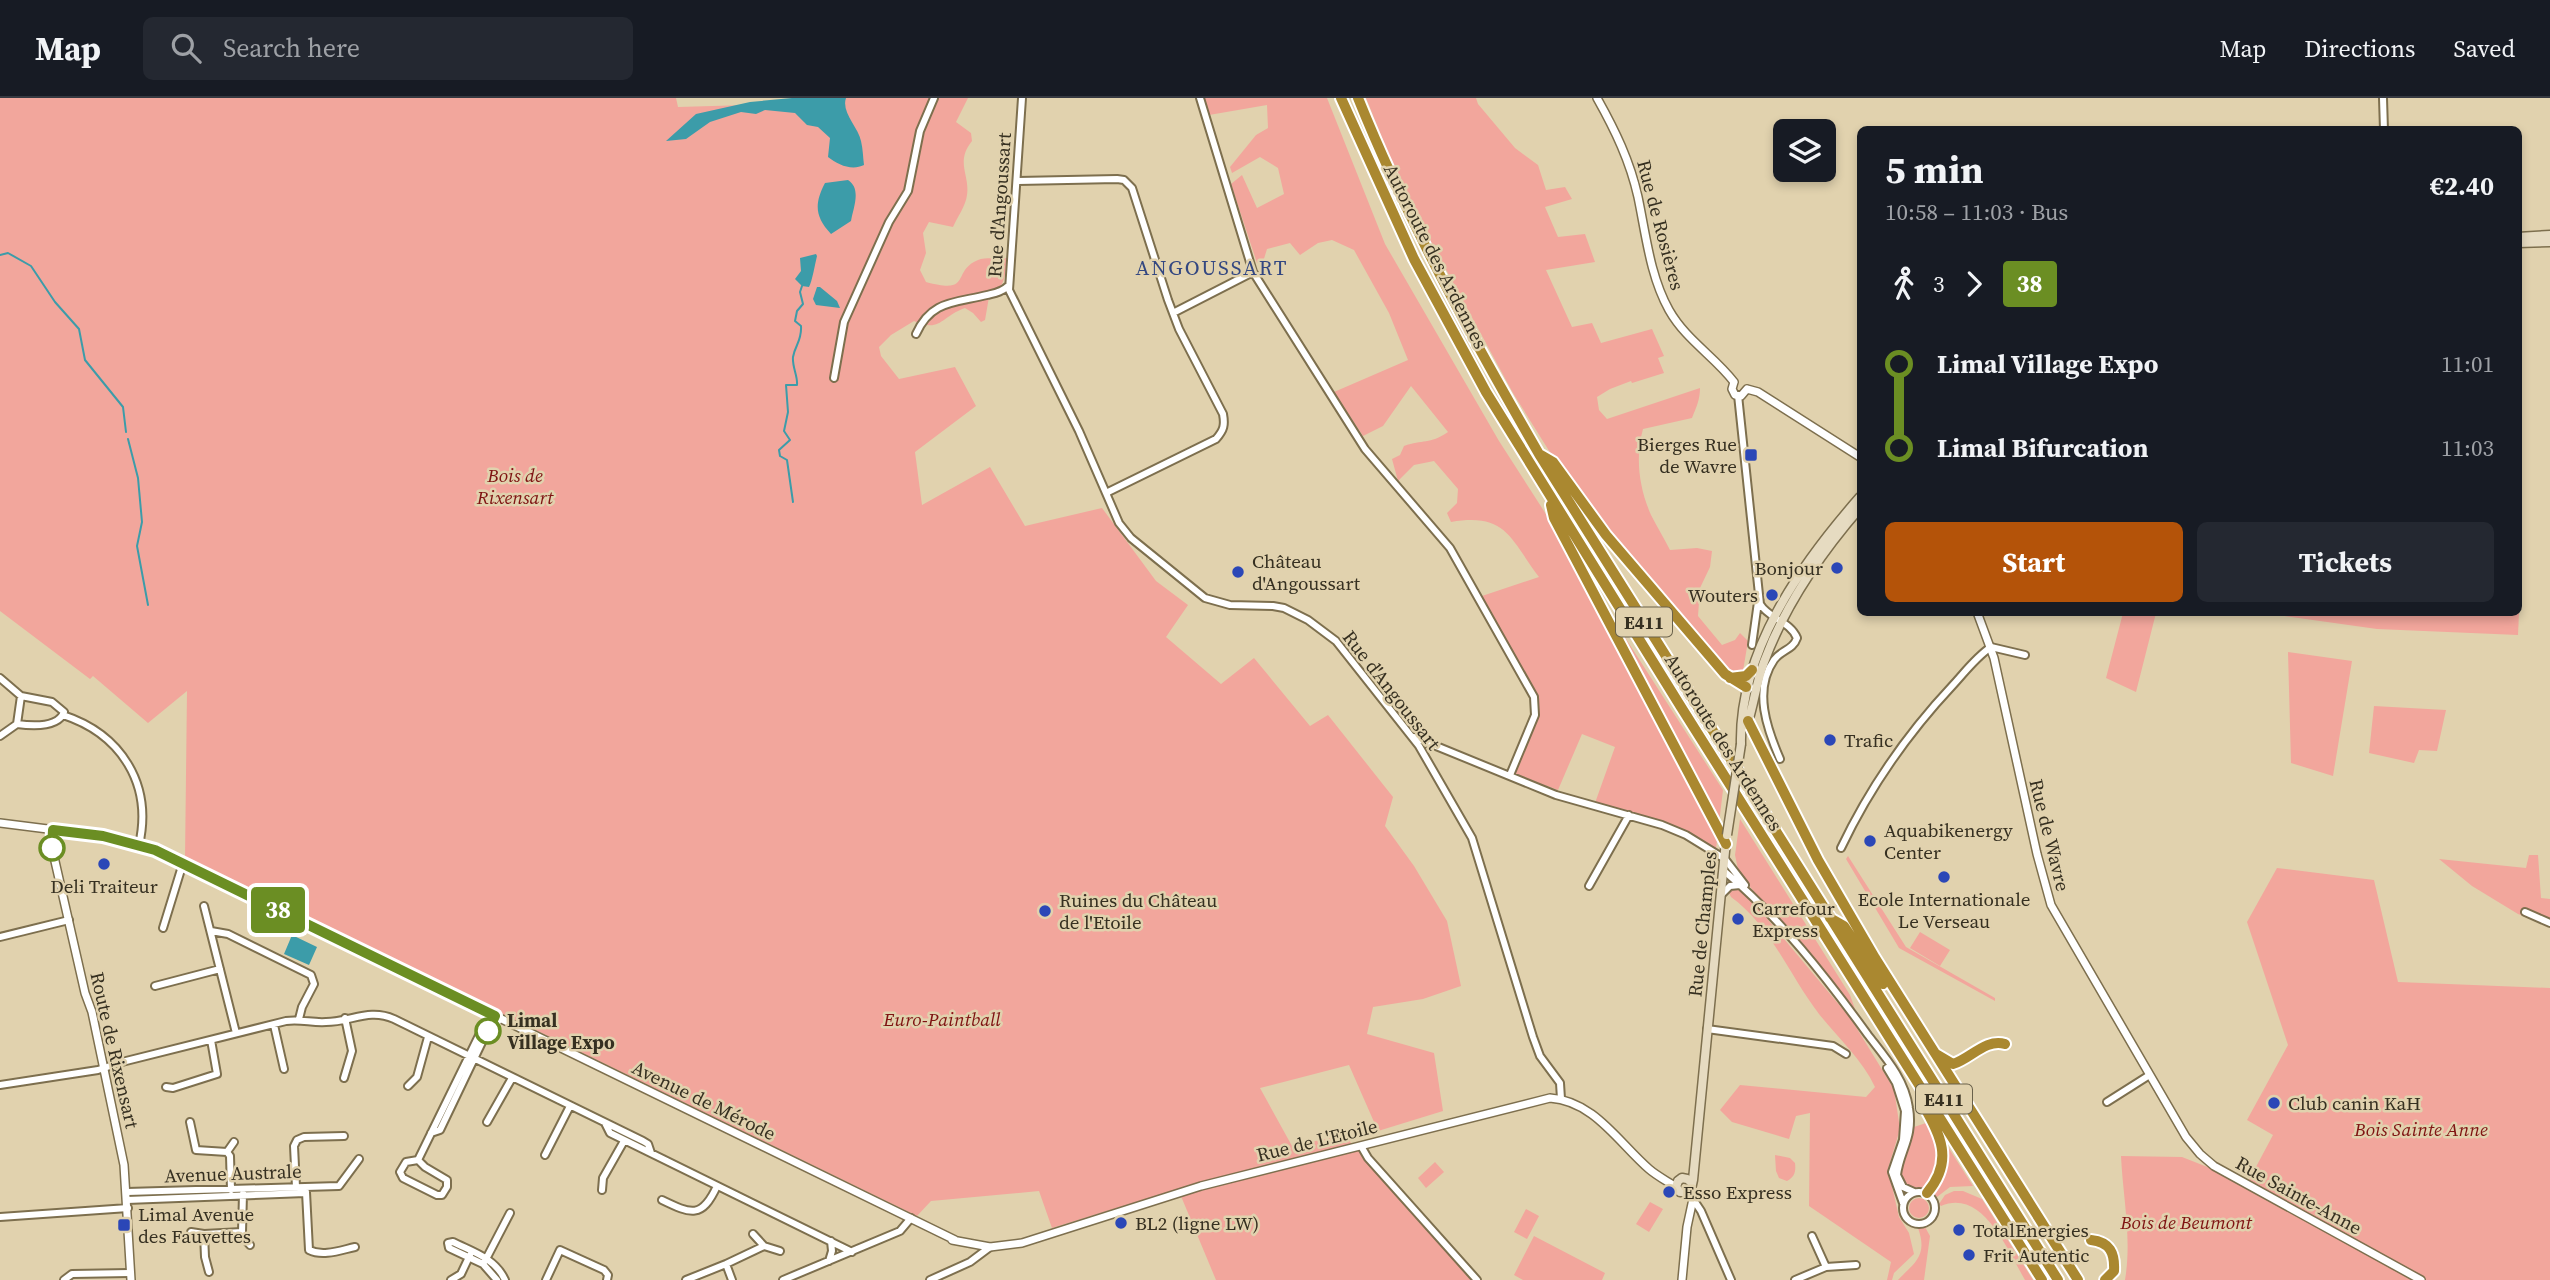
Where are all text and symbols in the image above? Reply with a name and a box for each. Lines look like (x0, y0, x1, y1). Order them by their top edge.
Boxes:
search box (143, 17, 633, 80)
text: Map (35, 26, 101, 71)
icon: search (167, 29, 205, 67)
text: Search here (223, 30, 360, 66)
text: Map (2219, 32, 2266, 65)
text: Directions (2304, 32, 2415, 65)
text: Saved (2453, 32, 2515, 65)
map controls (1773, 119, 1836, 182)
button: layers (1773, 119, 1836, 182)
street label: Rue d'Angoussart (981, 131, 1017, 278)
text: 5 min (1885, 144, 1984, 196)
street label: Rue de Rosières (1631, 157, 1691, 293)
street label: Autoroute des Ardennes (1378, 159, 1494, 353)
text: €2.40 (2430, 168, 2494, 204)
text: 10:58 – 11:03 · Bus (1885, 196, 2068, 228)
district label: ANGOUSSART (1136, 253, 1288, 282)
icon: walk (1885, 265, 1923, 303)
icon: forward (1955, 265, 1993, 303)
text: 38 (2017, 267, 2043, 300)
text: 3 (1933, 268, 1945, 300)
text: Limal Village Expo (1937, 346, 2158, 382)
text: 11:01 (2441, 348, 2494, 380)
text: Limal Bifurcation (1937, 430, 2148, 466)
place label: Bierges Rue de Wavre (1637, 431, 1737, 479)
text: 11:03 (2441, 432, 2494, 464)
marker: Bierges Rue de Wavre (1743, 447, 1759, 463)
park label: Bois de Rixensart (476, 462, 554, 510)
button: Start (1885, 522, 2183, 602)
button: Tickets (2197, 522, 2494, 602)
place label: Château d'Angoussart (1252, 548, 1361, 596)
place label: Bonjour (1754, 555, 1823, 581)
marker: Bonjour (1829, 560, 1845, 576)
marker: Château d'Angoussart (1230, 564, 1246, 580)
place label: Wouters (1688, 582, 1758, 608)
marker: Wouters (1764, 587, 1780, 603)
road number: E411 (1616, 608, 1672, 636)
street label: Rue d'Angoussart (1337, 625, 1447, 756)
street label: Autoroute des Ardennes (1659, 648, 1789, 836)
place label: Trafic (1844, 727, 1893, 753)
marker: Trafic (1822, 732, 1838, 748)
street label: Rue de Wavre (2023, 776, 2077, 894)
place label: Aquabikenergy Center (1884, 817, 2013, 865)
marker: Aquabikenergy Center (1862, 833, 1878, 849)
unlabelled marker (39, 835, 65, 861)
street label: Rue de Champles (1681, 850, 1723, 998)
marker: Deli Traiteur (96, 856, 112, 872)
marker: Ecole Internationale Le Verseau (1936, 869, 1952, 885)
place label: Deli Traiteur (50, 873, 158, 899)
place label: Ecole Internationale Le Verseau (1857, 886, 2031, 934)
line badge: 38 (246, 887, 310, 933)
place label: Ruines du Château de l'Etoile (1059, 887, 1217, 935)
text: 38 (265, 893, 291, 926)
place label: Carrefour Express (1752, 895, 1835, 943)
marker: Ruines du Château de l'Etoile (1037, 903, 1053, 919)
marker: Carrefour Express (1730, 911, 1746, 927)
street label: Route de Rixensart (84, 969, 146, 1132)
park label: Euro-Paintball (882, 1006, 1001, 1032)
place label: Limal Village Expo (507, 1007, 615, 1055)
marker: Limal Village Expo (475, 1018, 501, 1044)
street label: Avenue de Mérode (628, 1054, 780, 1146)
road number: E411 (1916, 1084, 1972, 1114)
place label: Club canin KaH (2288, 1090, 2421, 1116)
marker: Club canin KaH (2266, 1095, 2282, 1111)
street label: Rue de L'Etoile (1254, 1112, 1380, 1168)
park label: Bois Sainte Anne (2353, 1116, 2488, 1142)
street label: Rue Sainte-Anne (2231, 1150, 2367, 1240)
street label: Avenue Australe (164, 1158, 302, 1188)
place label: Esso Express (1683, 1179, 1792, 1205)
marker: Esso Express (1661, 1184, 1677, 1200)
place label: Limal Avenue des Fauvettes (138, 1201, 254, 1249)
park label: Bois de Beumont (2119, 1209, 2253, 1235)
place label: BL2 (ligne LW) (1135, 1210, 1259, 1236)
marker: BL2 (ligne LW) (1113, 1215, 1129, 1231)
marker: Limal Avenue des Fauvettes (116, 1217, 132, 1233)
place label: TotalEnergies (1973, 1217, 2089, 1243)
marker: TotalEnergies (1951, 1222, 1967, 1238)
place label: Frit Autentic (1983, 1242, 2090, 1268)
marker: Frit Autentic (1961, 1247, 1977, 1263)

